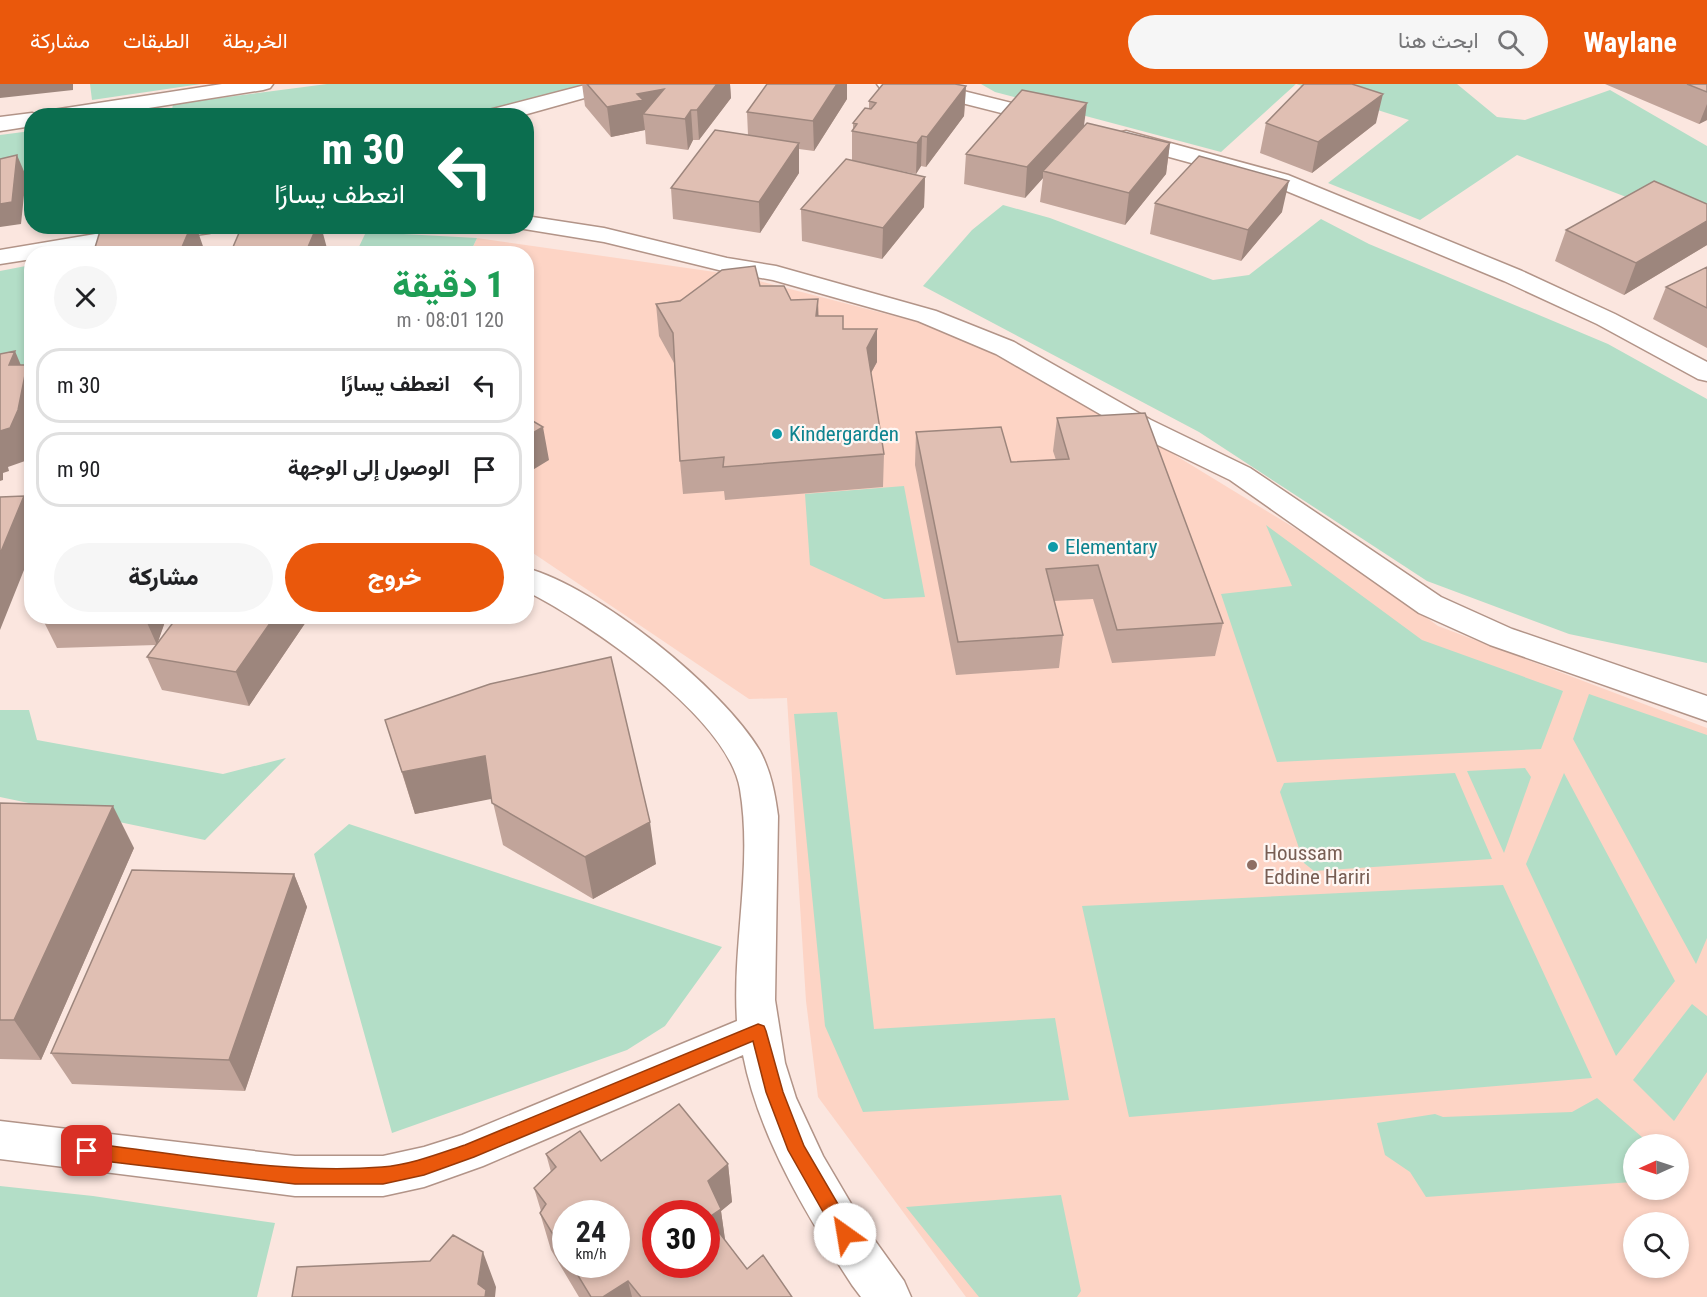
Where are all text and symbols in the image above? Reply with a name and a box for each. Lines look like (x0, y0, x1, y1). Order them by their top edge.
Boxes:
search box (1128, 15, 1548, 69)
icon: search (1494, 26, 1527, 59)
text: Waylane (1584, 26, 1677, 59)
text: ابحث هنا (1398, 28, 1479, 53)
text: مشاركة (30, 29, 90, 53)
text: الطبقات (123, 29, 190, 53)
text: الخريطة (223, 29, 288, 53)
text: 30 m (322, 125, 405, 174)
icon: left (426, 132, 504, 210)
text: انعطف يسارًا (274, 178, 405, 210)
text: 1 دقيقة (392, 264, 504, 306)
button: close (54, 266, 117, 329)
text: 120 m · 08:01 (397, 308, 504, 332)
icon: left (468, 369, 501, 402)
text: انعطف يسارًا (341, 371, 450, 396)
text: 30 m (57, 373, 100, 398)
place label: Kindergarden (789, 422, 899, 446)
marker: Kindergarden (770, 427, 784, 441)
icon: arrive (468, 453, 501, 486)
text: الوصول إلى الوجهة (288, 455, 450, 480)
text: 90 m (57, 457, 100, 482)
place label: Elementary (1065, 535, 1158, 559)
marker: Elementary (1046, 540, 1060, 554)
button: مشاركة (54, 543, 273, 612)
button: خروج (285, 543, 504, 612)
place label: Houssam Eddine Hariri (1264, 841, 1370, 889)
marker: Houssam Eddine Hariri (1245, 858, 1259, 872)
pin (61, 1125, 112, 1176)
icon: arrive (70, 1134, 103, 1167)
north arrow (1623, 1134, 1689, 1200)
map controls (1623, 1134, 1689, 1278)
speed limit sign: 30 (642, 1200, 720, 1278)
position arrow (813, 1202, 877, 1266)
button: search (1623, 1212, 1689, 1278)
text: 24 (576, 1214, 606, 1249)
text: km/h (576, 1245, 606, 1263)

